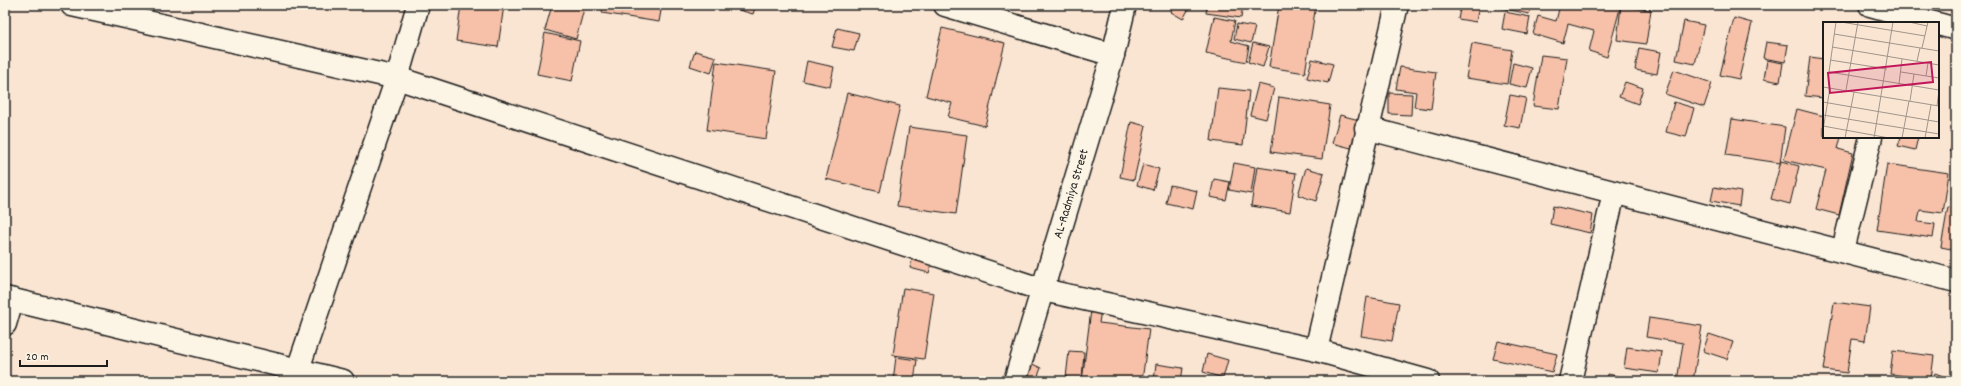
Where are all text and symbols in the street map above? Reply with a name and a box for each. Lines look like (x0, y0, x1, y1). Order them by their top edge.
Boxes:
inset map (1823, 22, 1939, 138)
street label: AL-Radmiya Street (1049, 147, 1095, 241)
scale bar (20, 342, 107, 368)
text: 20 m (26, 349, 49, 366)

